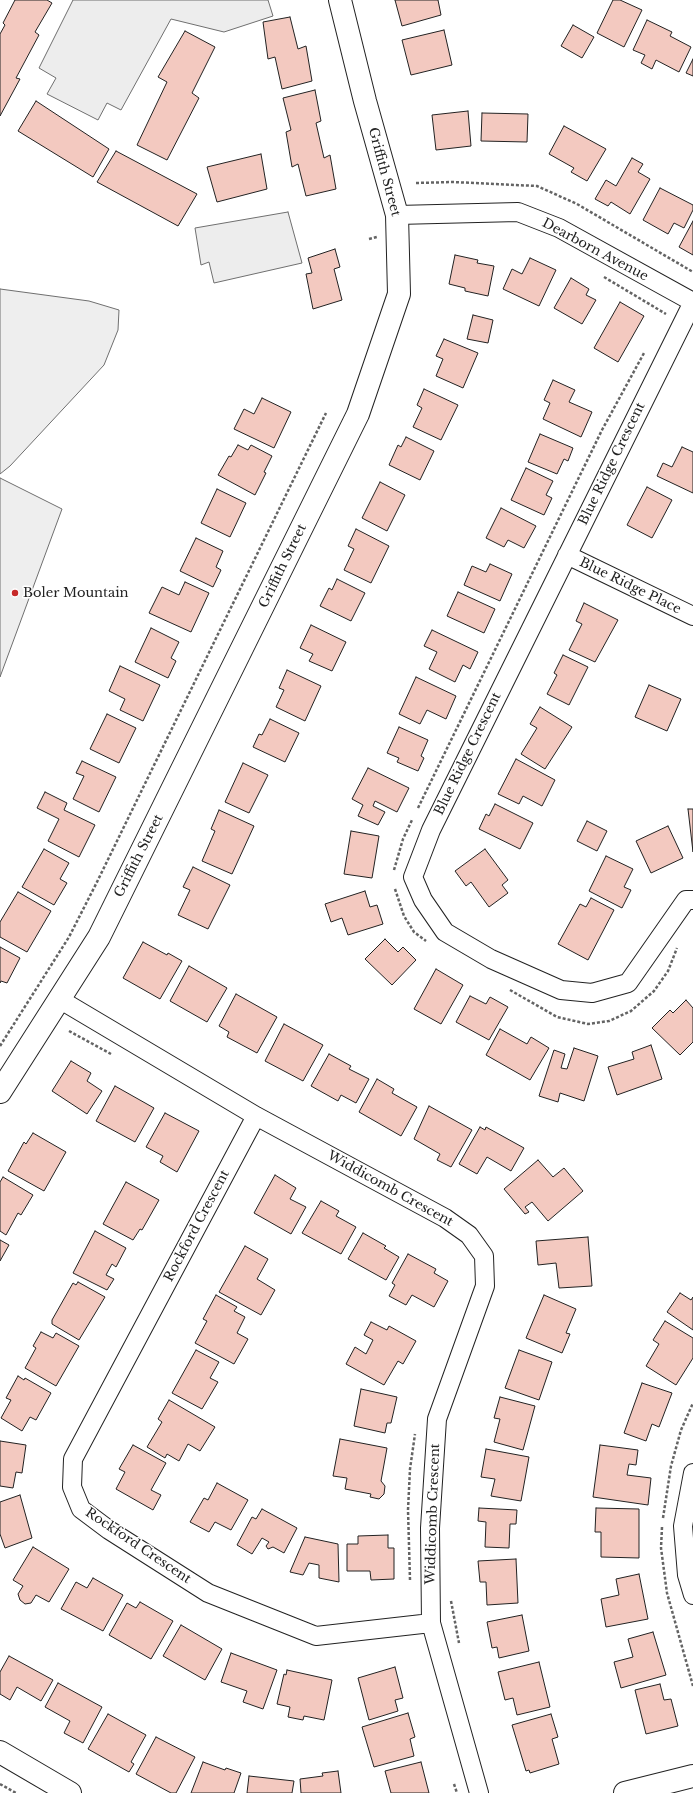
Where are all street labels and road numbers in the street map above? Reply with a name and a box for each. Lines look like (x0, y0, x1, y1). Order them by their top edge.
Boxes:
street label: Griffith Street (365, 126, 403, 218)
street label: Dearborn Avenue (539, 215, 651, 285)
street label: Blue Ridge Crescent (575, 400, 649, 528)
street label: Griffith Street (256, 522, 310, 610)
street label: Blue Ridge Place (577, 555, 683, 617)
street label: Blue Ridge Crescent (431, 690, 505, 818)
street label: Griffith Street (111, 812, 167, 900)
street label: Widdicomb Crescent (324, 1148, 456, 1230)
street label: Rockford Crescent (161, 1168, 233, 1284)
street label: Widdicomb Crescent (423, 1443, 443, 1585)
street label: Rockford Crescent (82, 1505, 194, 1587)

